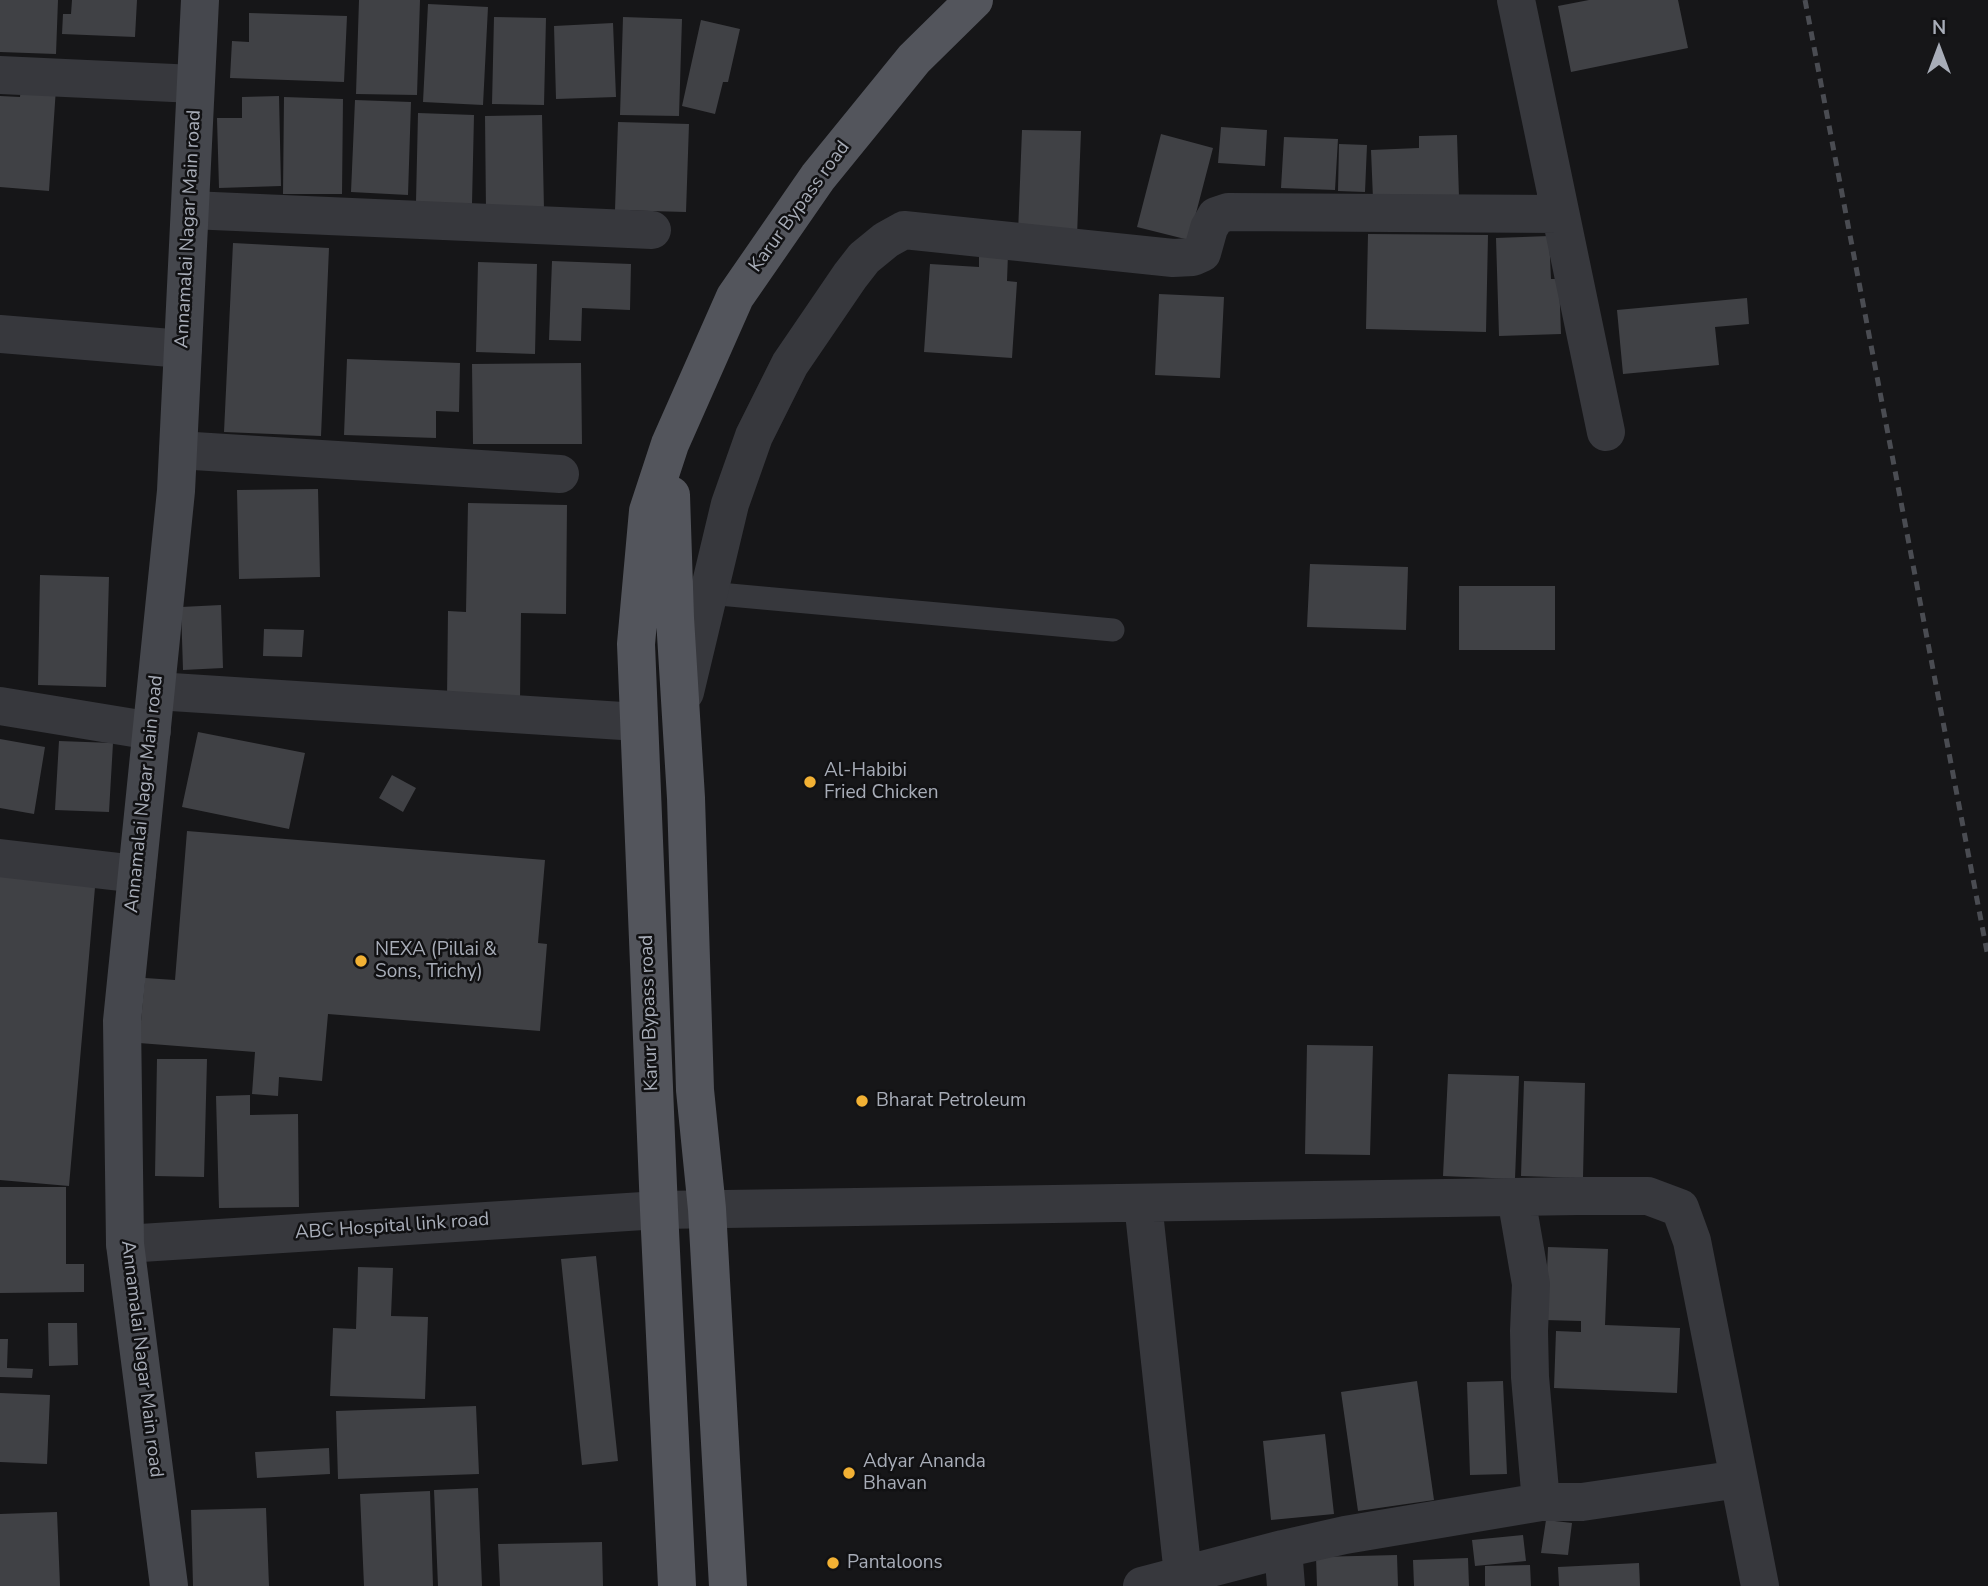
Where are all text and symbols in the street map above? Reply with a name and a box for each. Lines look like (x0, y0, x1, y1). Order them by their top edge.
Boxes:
north arrow (1904, 14, 1974, 84)
text: N (1932, 15, 1946, 41)
street label: Annamalai Nagar Main road (171, 109, 207, 349)
street label: Karur Bypass road (745, 137, 855, 277)
street label: Annamalai Nagar Main road (121, 674, 169, 914)
place label: Al-Habibi Fried Chicken (824, 760, 938, 804)
marker: Al-Habibi Fried Chicken (802, 774, 818, 790)
street label: Karur Bypass road (636, 934, 664, 1092)
place label: NEXA (Pillai & Sons, Trichy) (375, 939, 497, 983)
marker: NEXA (Pillai & Sons, Trichy) (353, 953, 369, 969)
place label: Bharat Petroleum (876, 1090, 1026, 1112)
marker: Bharat Petroleum (854, 1093, 870, 1109)
street label: ABC Hospital link road (294, 1209, 490, 1245)
street label: Annamalai Nagar Main road (115, 1239, 167, 1479)
place label: Adyar Ananda Bhavan (863, 1451, 986, 1495)
marker: Adyar Ananda Bhavan (841, 1465, 857, 1481)
place label: Pantaloons (847, 1552, 943, 1574)
marker: Pantaloons (825, 1555, 841, 1571)

